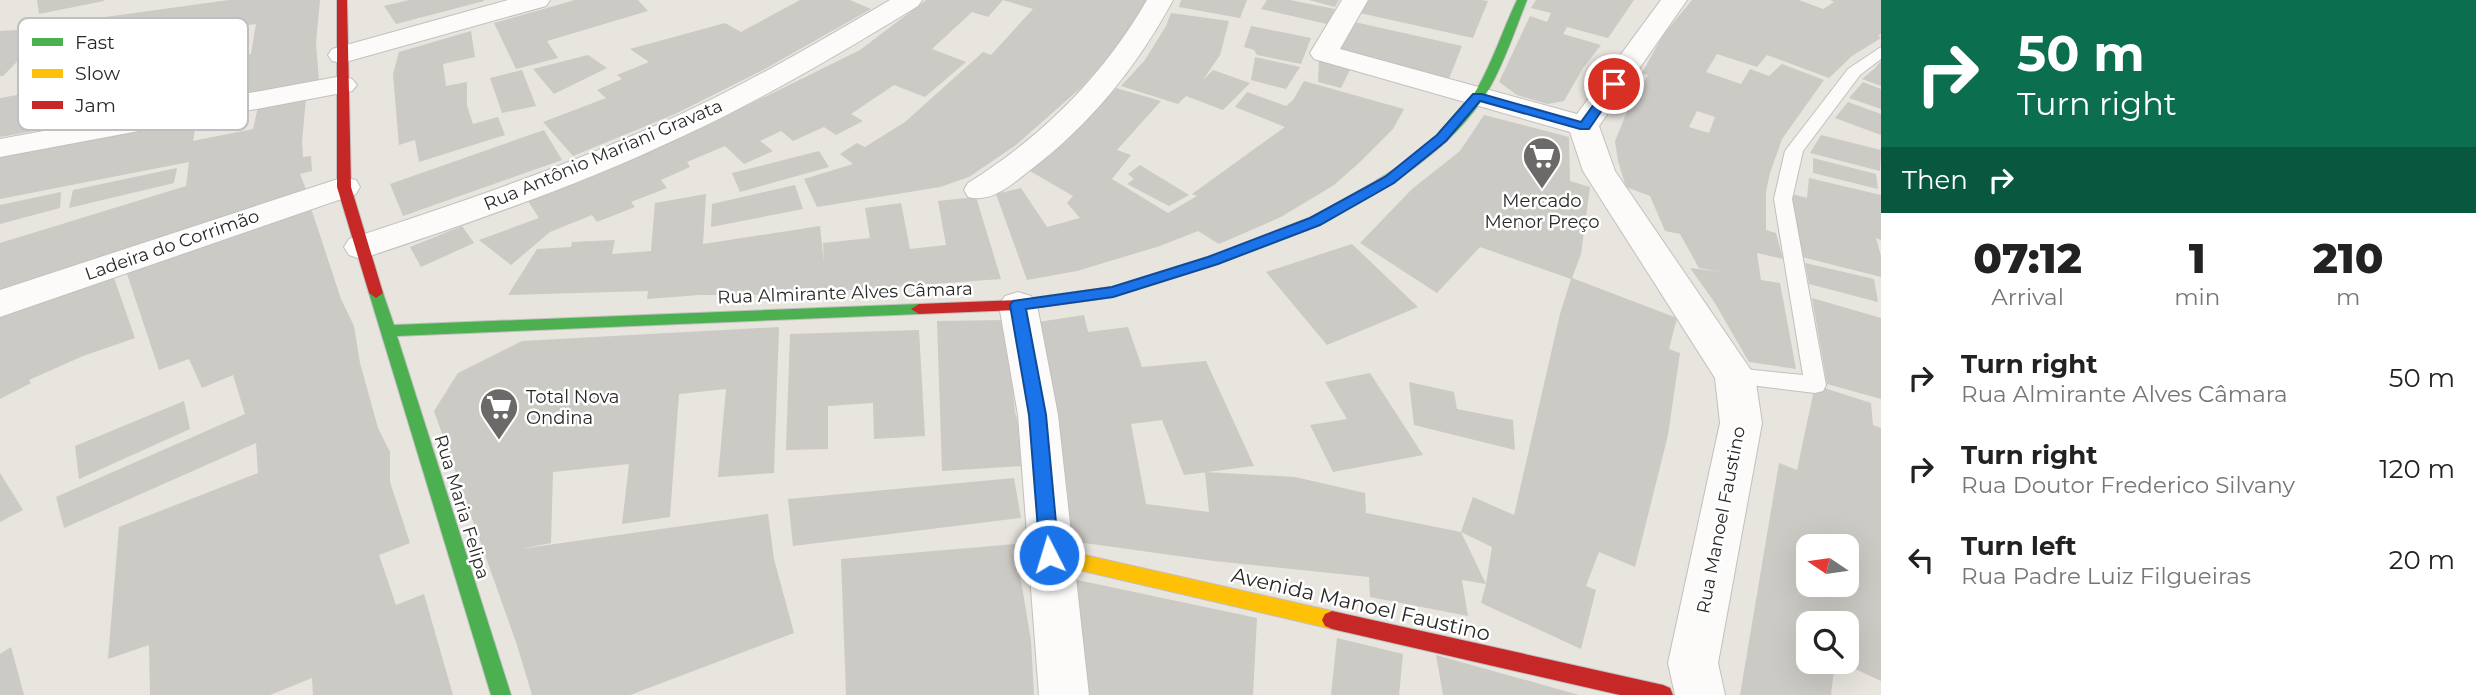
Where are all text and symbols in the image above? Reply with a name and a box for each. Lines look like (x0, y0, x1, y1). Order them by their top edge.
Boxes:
legend (18, 18, 248, 130)
text: 50 m (2017, 24, 2145, 83)
icon: right (1902, 28, 1993, 119)
text: Fast (75, 31, 115, 54)
pin (1584, 54, 1644, 114)
text: Slow (75, 62, 120, 85)
icon: arrive (1595, 65, 1633, 103)
text: Turn right (2017, 84, 2177, 123)
text: Jam (74, 94, 116, 117)
street label: Rua Antônio Mariani Gravata (480, 95, 726, 215)
supermarket icon: Mercado Menor Preço (1521, 135, 1563, 190)
icon: right (1982, 161, 2020, 199)
text: Then (1902, 164, 1968, 196)
place label: Mercado Menor Preço (1484, 190, 1600, 233)
street label: Ladeira do Corrimão (82, 205, 262, 285)
text: 07:12 (1973, 232, 2082, 284)
text: 1 (2189, 232, 2206, 284)
text: 210 (2313, 232, 2384, 284)
street label: Rua Almirante Alves Câmara (717, 278, 973, 308)
text: Arrival (1991, 283, 2064, 311)
text: min (2174, 283, 2220, 311)
text: m (2336, 283, 2360, 311)
text: Turn right (1961, 348, 2097, 380)
icon: right (1902, 359, 1940, 397)
text: 50 m (2389, 362, 2455, 394)
text: Rua Almirante Alves Câmara (1961, 380, 2288, 408)
supermarket icon: Total Nova Ondina (478, 386, 520, 441)
place label: Total Nova Ondina (526, 386, 619, 429)
street label: Rua Manoel Faustino (1692, 425, 1750, 615)
street label: Rua Maria Felipa (430, 432, 494, 582)
text: Turn right (1961, 439, 2097, 471)
icon: right (1902, 450, 1940, 488)
text: 120 m (2379, 453, 2455, 485)
text: Rua Doutor Frederico Silvany (1961, 471, 2295, 499)
position arrow (1012, 518, 1086, 592)
text: Turn left (1961, 530, 2077, 562)
north arrow (1796, 534, 1858, 597)
map controls (1796, 534, 1859, 674)
icon: left (1902, 541, 1940, 579)
text: 20 m (2389, 544, 2455, 576)
street label: Avenida Manoel Faustino (1229, 562, 1493, 646)
text: Rua Padre Luiz Filgueiras (1961, 562, 2251, 590)
button: search (1796, 611, 1859, 674)

